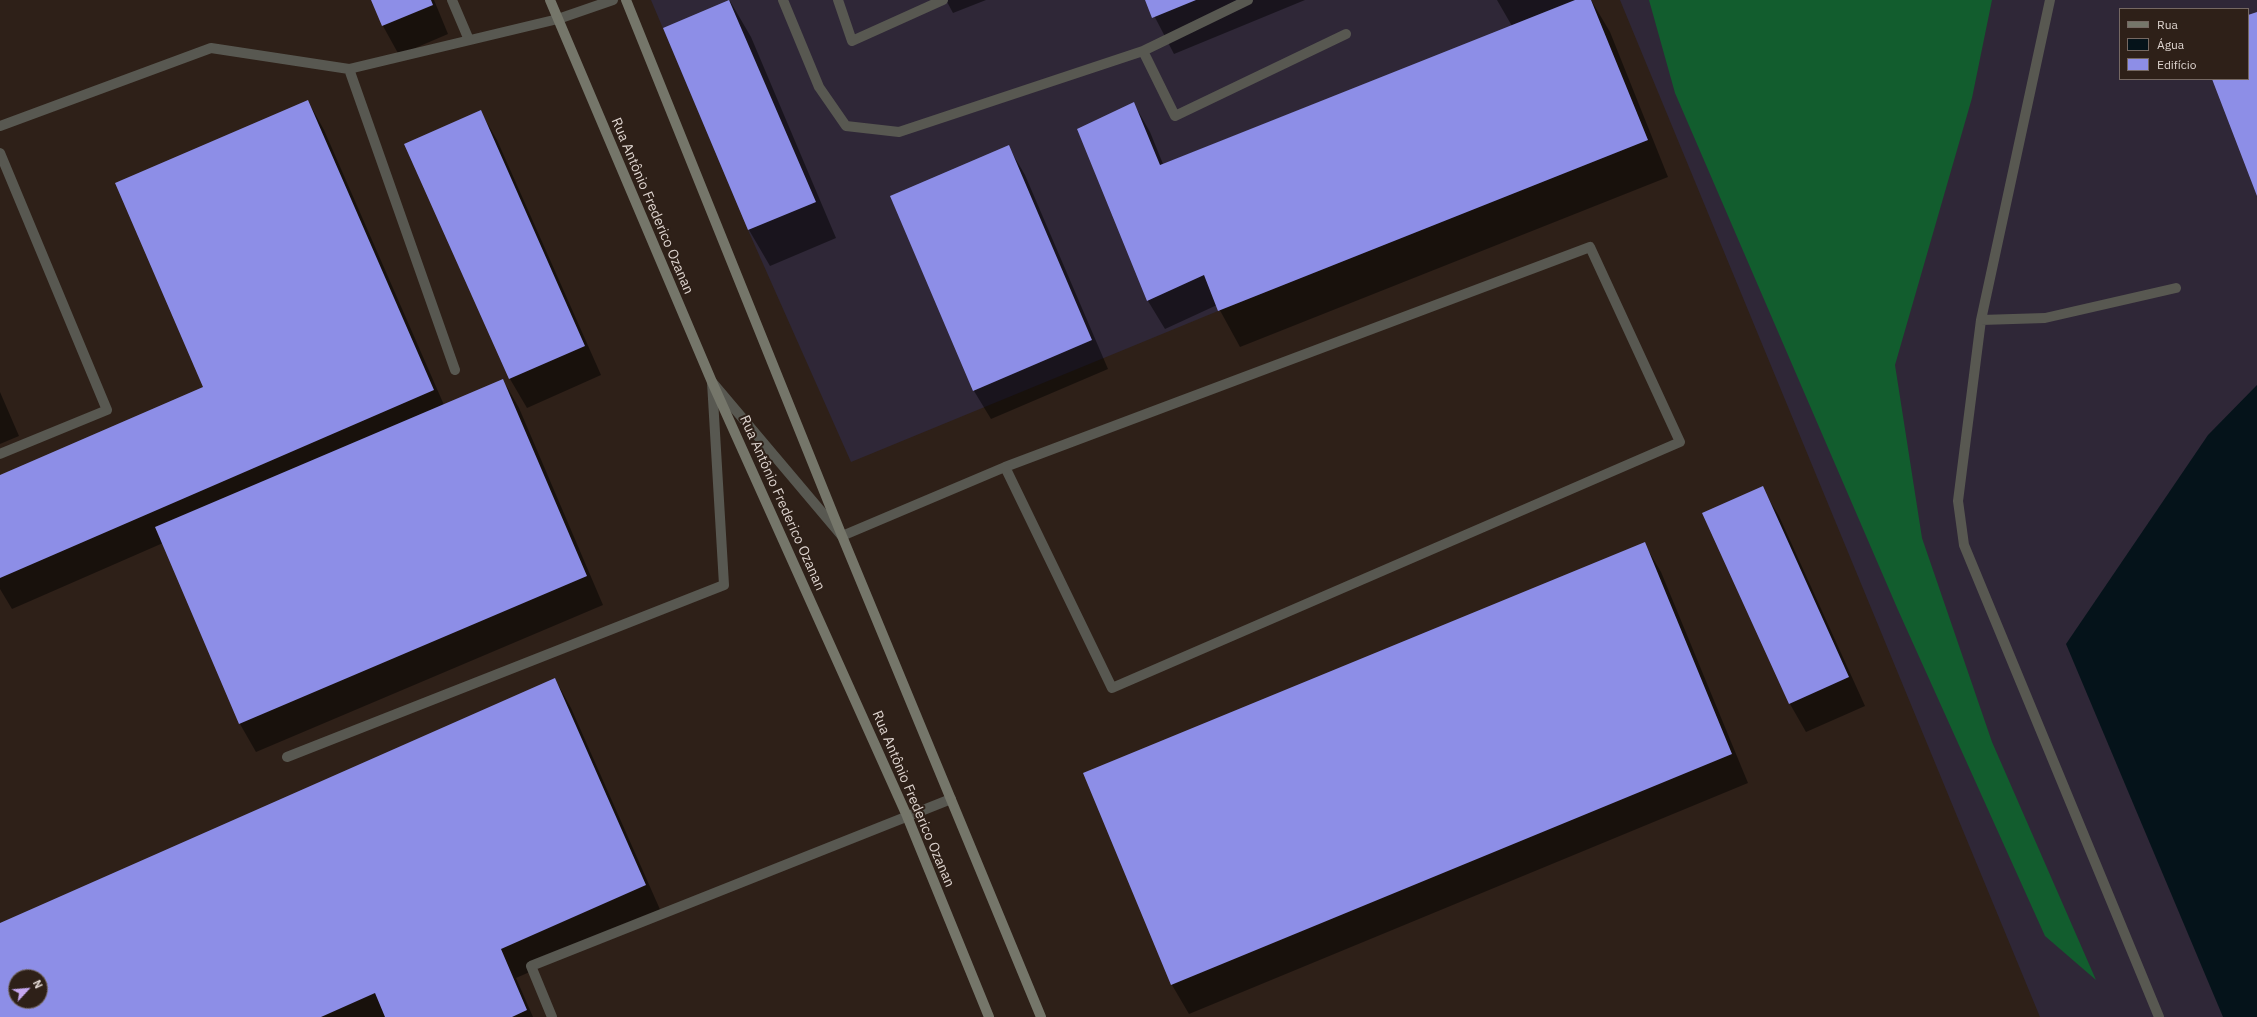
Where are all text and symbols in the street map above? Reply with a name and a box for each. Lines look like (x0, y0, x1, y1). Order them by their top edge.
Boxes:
legend (2119, 8, 2249, 80)
text: Rua (2157, 17, 2178, 32)
text: Água (2157, 37, 2184, 52)
text: Edifício (2157, 57, 2196, 72)
street label: Rua Antônio Frederico Ozanan (607, 115, 697, 297)
street label: Rua Antônio Frederico Ozanan (736, 413, 828, 593)
street label: Rua Antônio Frederico Ozanan (868, 708, 958, 890)
north arrow (8, 969, 48, 1009)
text: N (30, 978, 46, 991)

